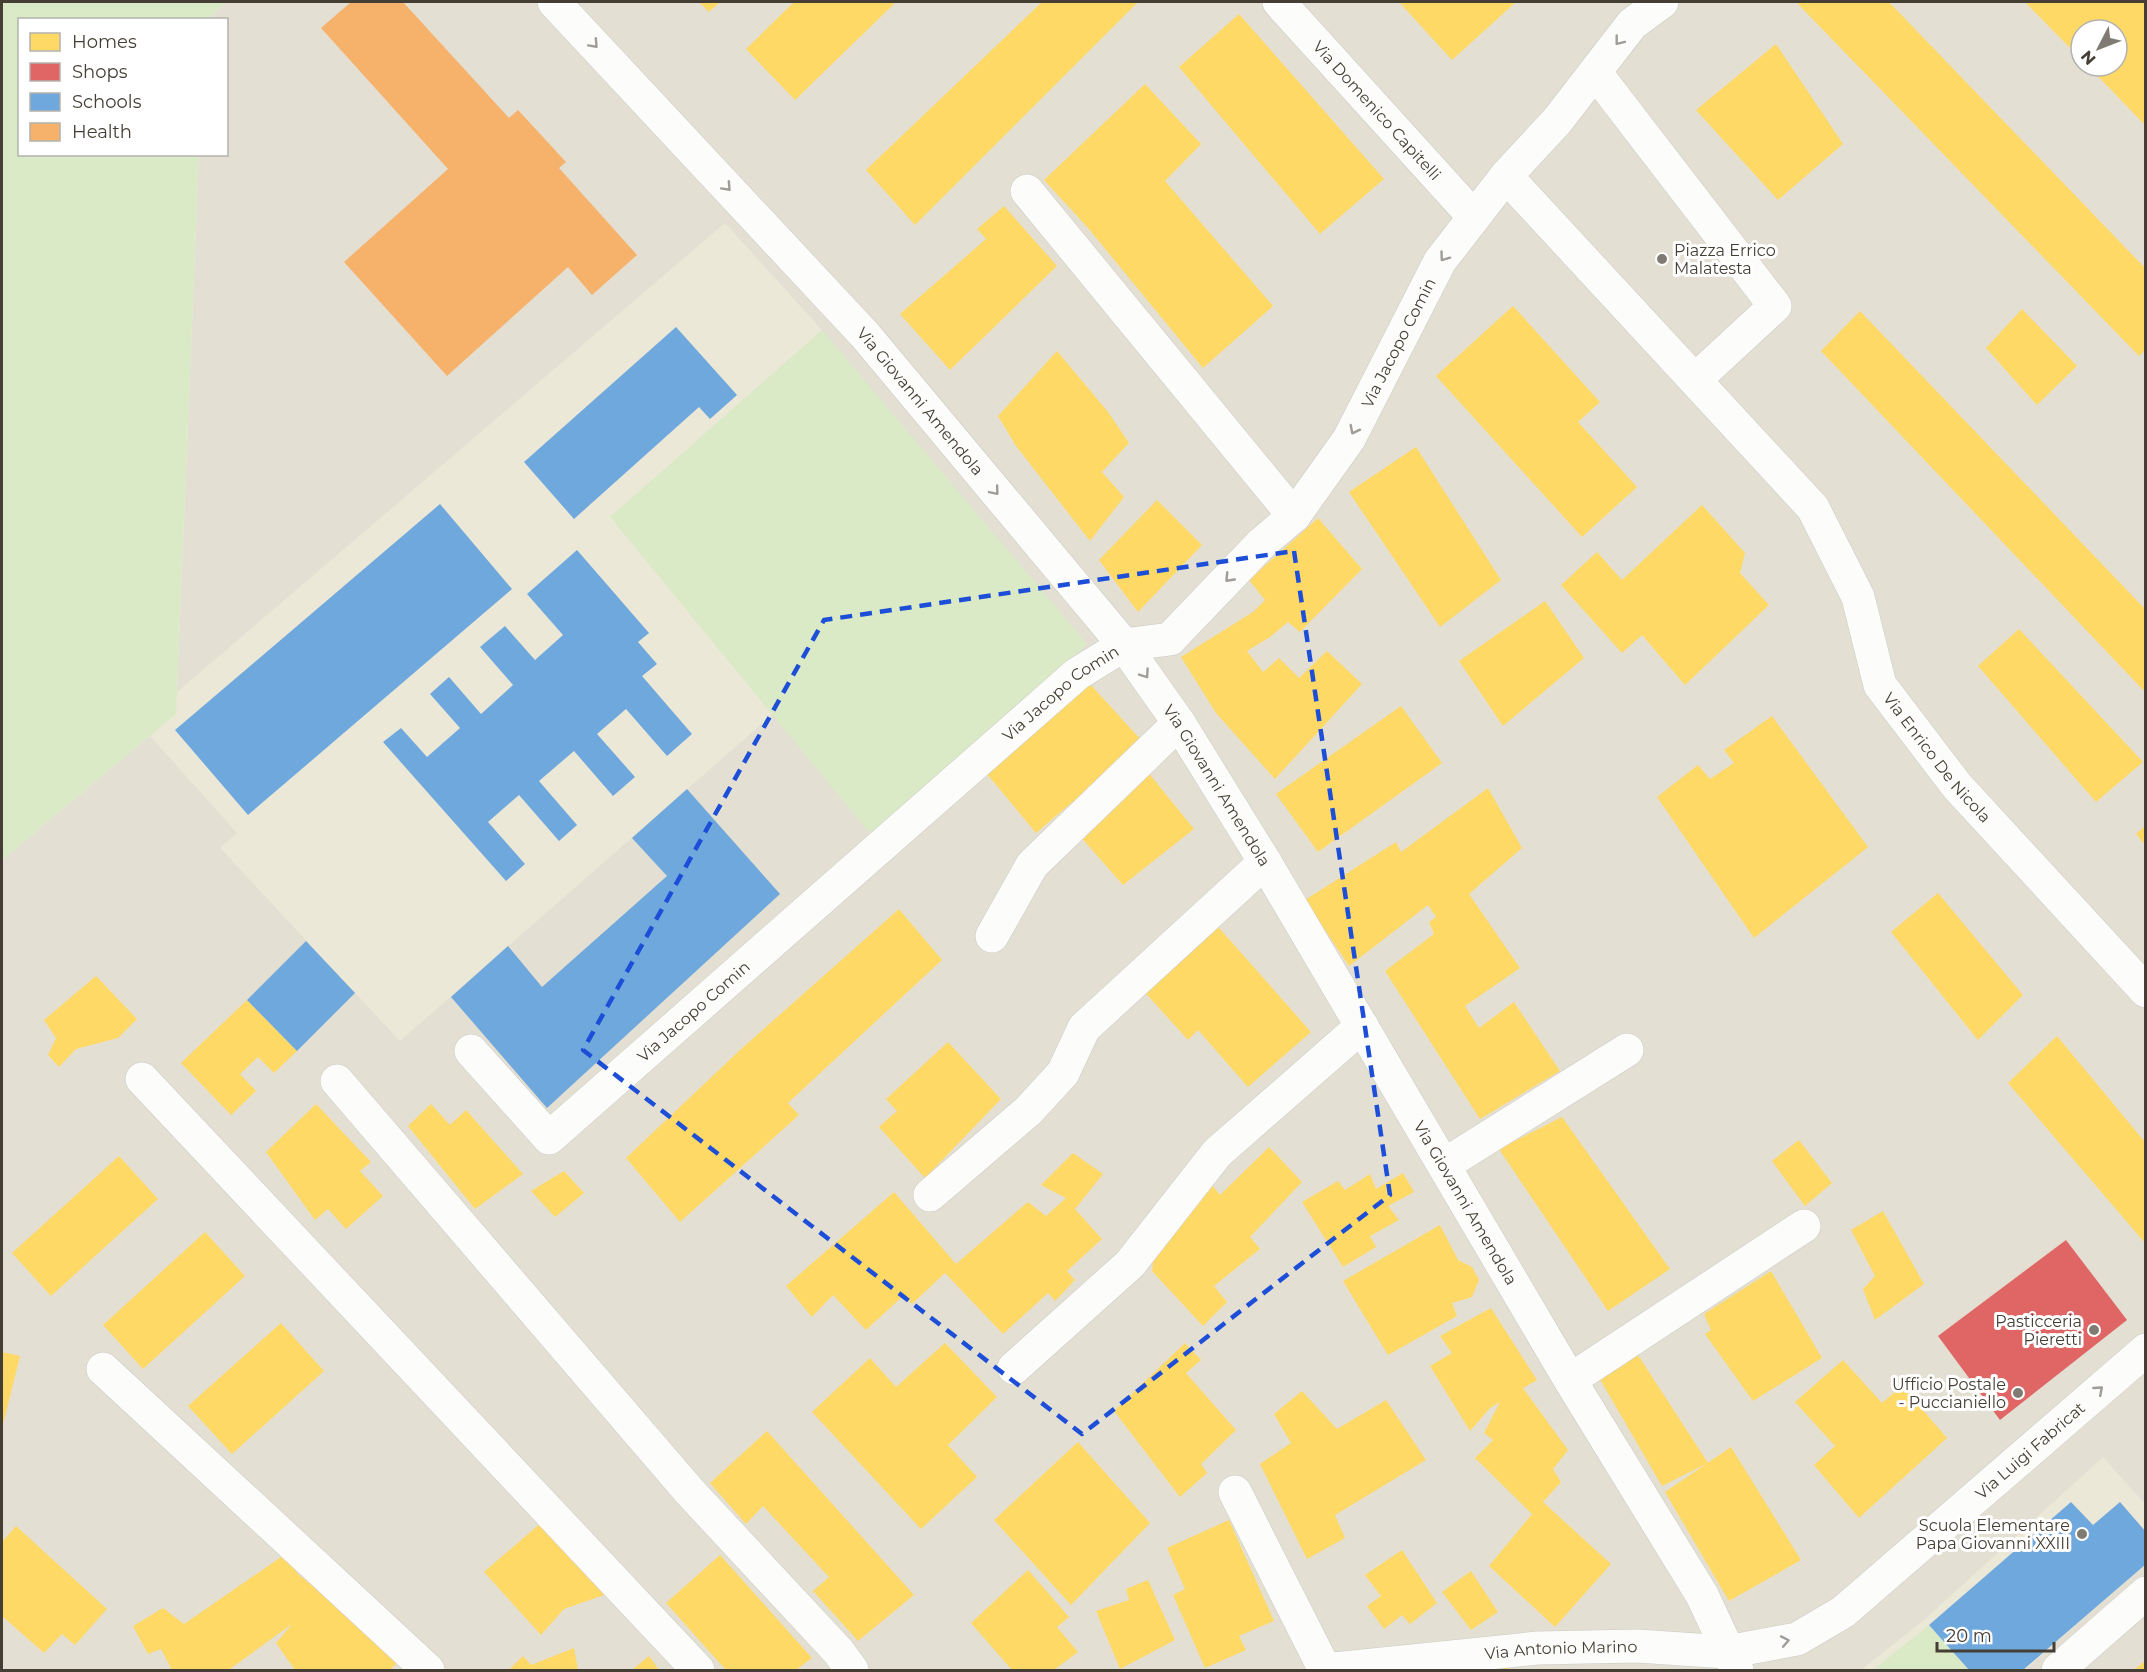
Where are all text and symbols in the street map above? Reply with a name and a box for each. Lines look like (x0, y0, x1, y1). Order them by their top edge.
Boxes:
legend (18, 18, 228, 156)
north arrow (2069, 18, 2129, 78)
text: Homes (72, 31, 137, 53)
one-way arrow (1616, 34, 1627, 45)
street label: Via Domenico Capitelli (1309, 37, 1445, 184)
one-way arrow (587, 38, 598, 48)
text: N (2077, 47, 2100, 69)
text: Shops (72, 61, 128, 83)
text: Schools (72, 91, 142, 113)
text: Health (72, 121, 132, 143)
one-way arrow (720, 180, 731, 191)
place label: Piazza Errico Malatesta (1674, 241, 1776, 278)
one-way arrow (1440, 250, 1451, 261)
marker: Piazza Errico Malatesta (1655, 252, 1669, 266)
street label: Via Jacopo Comin (1358, 275, 1440, 411)
street label: Via Giovanni Amendola (853, 324, 987, 479)
one-way arrow (1350, 424, 1361, 434)
one-way arrow (988, 484, 999, 495)
one-way arrow (1225, 570, 1236, 581)
street label: Via Jacopo Comin (999, 642, 1122, 745)
one-way arrow (1138, 667, 1149, 678)
street label: Via Enrico De Nicola (1879, 689, 1995, 827)
street label: Via Giovanni Amendola (1159, 701, 1274, 870)
street label: Via Jacopo Comin (633, 957, 754, 1066)
street label: Via Giovanni Amendola (1410, 1118, 1521, 1288)
place label: Pasticceria Pieretti (1995, 1312, 2082, 1349)
marker: Pasticceria Pieretti (2087, 1323, 2101, 1337)
place label: Ufficio Postale - Puccianiello (1892, 1375, 2006, 1412)
marker: Ufficio Postale - Puccianiello (2011, 1386, 2025, 1400)
one-way arrow (2092, 1386, 2103, 1397)
street label: Via Luigi Fabricat (1972, 1398, 2089, 1503)
place label: Scuola Elementare Papa Giovanni XXIII (1916, 1516, 2070, 1553)
marker: Scuola Elementare Papa Giovanni XXIII (2075, 1527, 2089, 1541)
scale bar (1937, 1615, 2054, 1653)
text: 20 m (1946, 1625, 1992, 1647)
one-way arrow (1779, 1635, 1789, 1648)
street label: Via Antonio Marino (1484, 1637, 1638, 1663)

